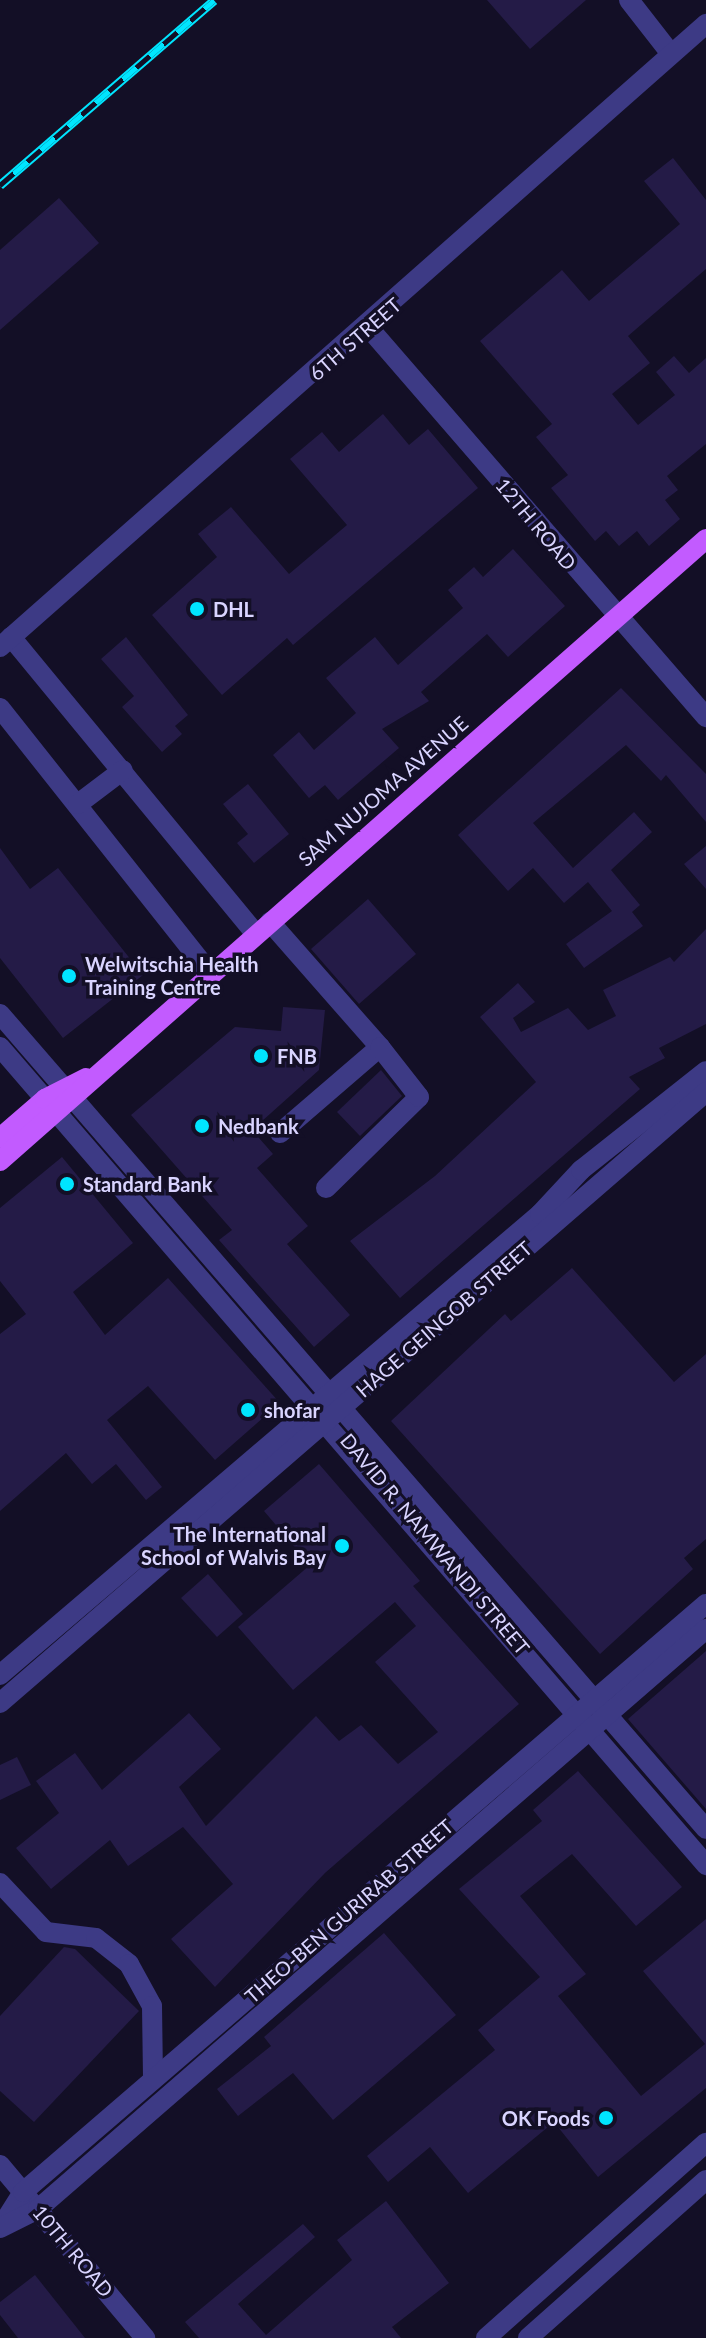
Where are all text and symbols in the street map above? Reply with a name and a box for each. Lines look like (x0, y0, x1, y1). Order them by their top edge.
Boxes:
street label: 6TH STREET (304, 293, 406, 385)
street label: 12TH ROAD (491, 473, 581, 575)
place label: DHL (213, 597, 254, 621)
marker: DHL (188, 600, 206, 618)
street label: SAM NUJOMA AVENUE (293, 710, 473, 872)
place label: Welwitschia Health Training Centre (85, 952, 258, 999)
marker: Welwitschia Health Training Centre (60, 967, 78, 985)
place label: FNB (277, 1044, 317, 1068)
marker: FNB (252, 1047, 270, 1065)
place label: Nedbank (218, 1114, 299, 1138)
marker: Nedbank (193, 1117, 211, 1135)
place label: Standard Bank (83, 1172, 212, 1196)
marker: Standard Bank (58, 1175, 76, 1193)
street label: HAGE GEINGOB STREET (351, 1236, 537, 1402)
place label: shofar (264, 1398, 320, 1422)
marker: shofar (239, 1401, 257, 1419)
street label: DAVID R. NAMWANDI STREET (335, 1429, 535, 1659)
place label: The International School of Walvis Bay (140, 1522, 326, 1569)
marker: The International School of Walvis Bay (333, 1537, 351, 1555)
street label: THEO-BEN GURIRAB STREET (240, 1814, 458, 2008)
place label: OK Foods (502, 2106, 590, 2130)
marker: OK Foods (597, 2109, 615, 2127)
street label: 10TH ROAD (28, 2200, 118, 2302)

